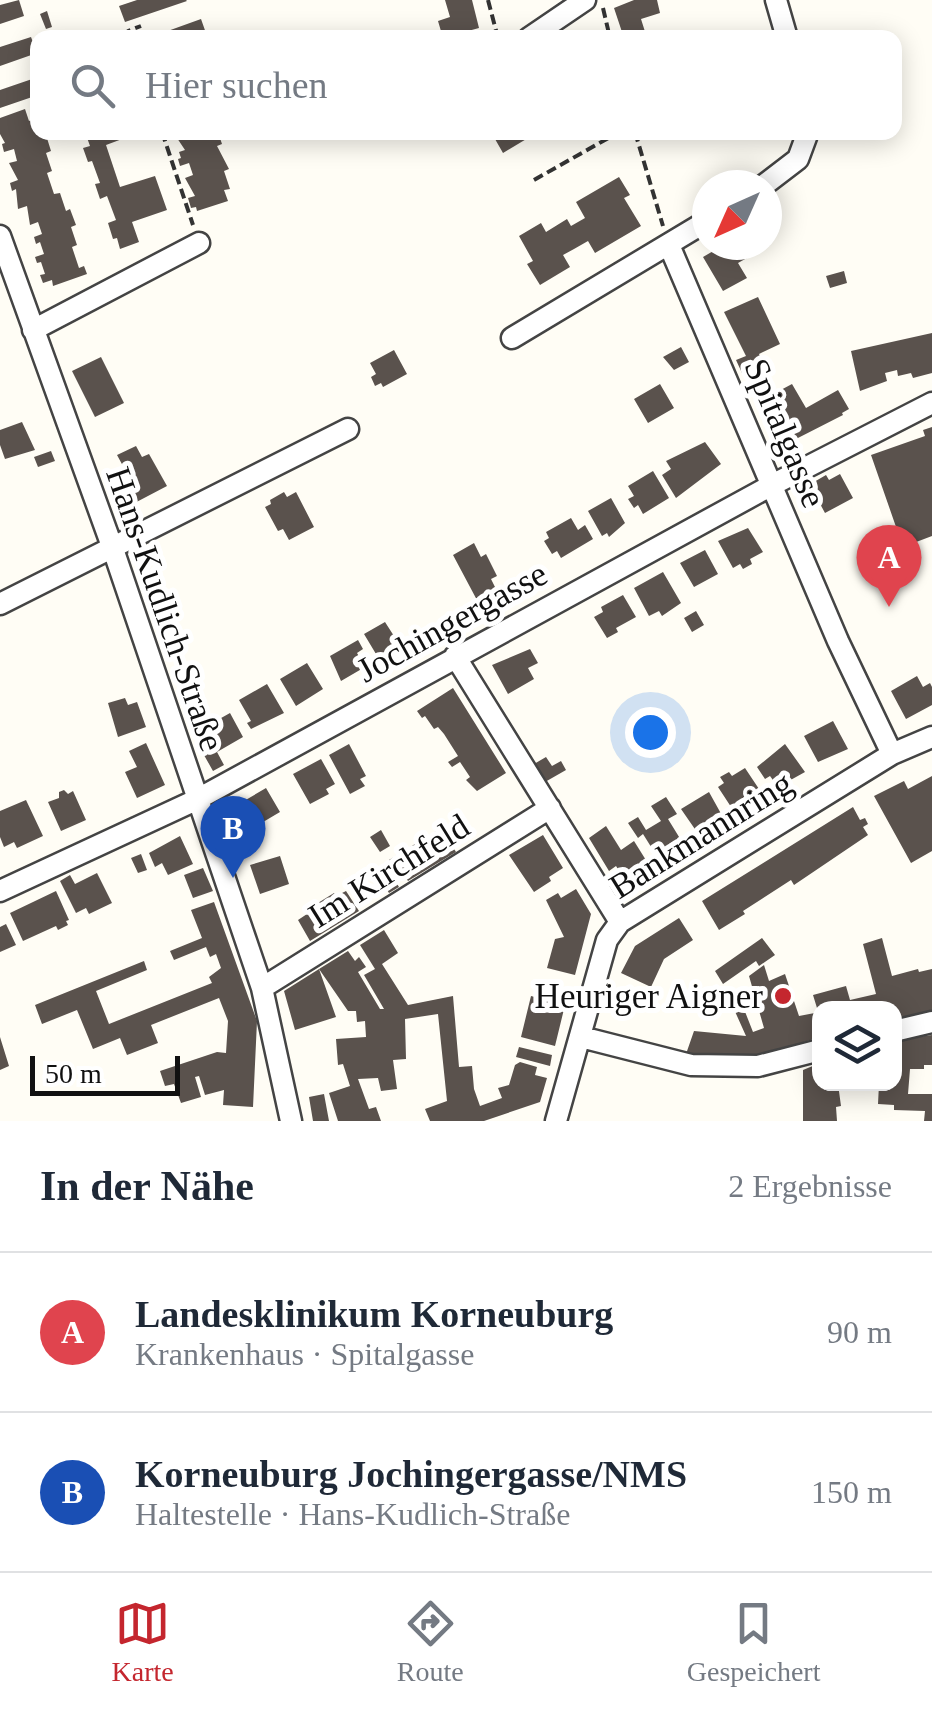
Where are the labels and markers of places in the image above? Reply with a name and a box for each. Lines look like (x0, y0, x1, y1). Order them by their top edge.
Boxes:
pin: A (856, 524, 922, 607)
pin: B (200, 796, 266, 878)
place label: Heuriger Aigner (535, 977, 763, 1016)
marker: Heuriger Aigner (772, 985, 794, 1007)

